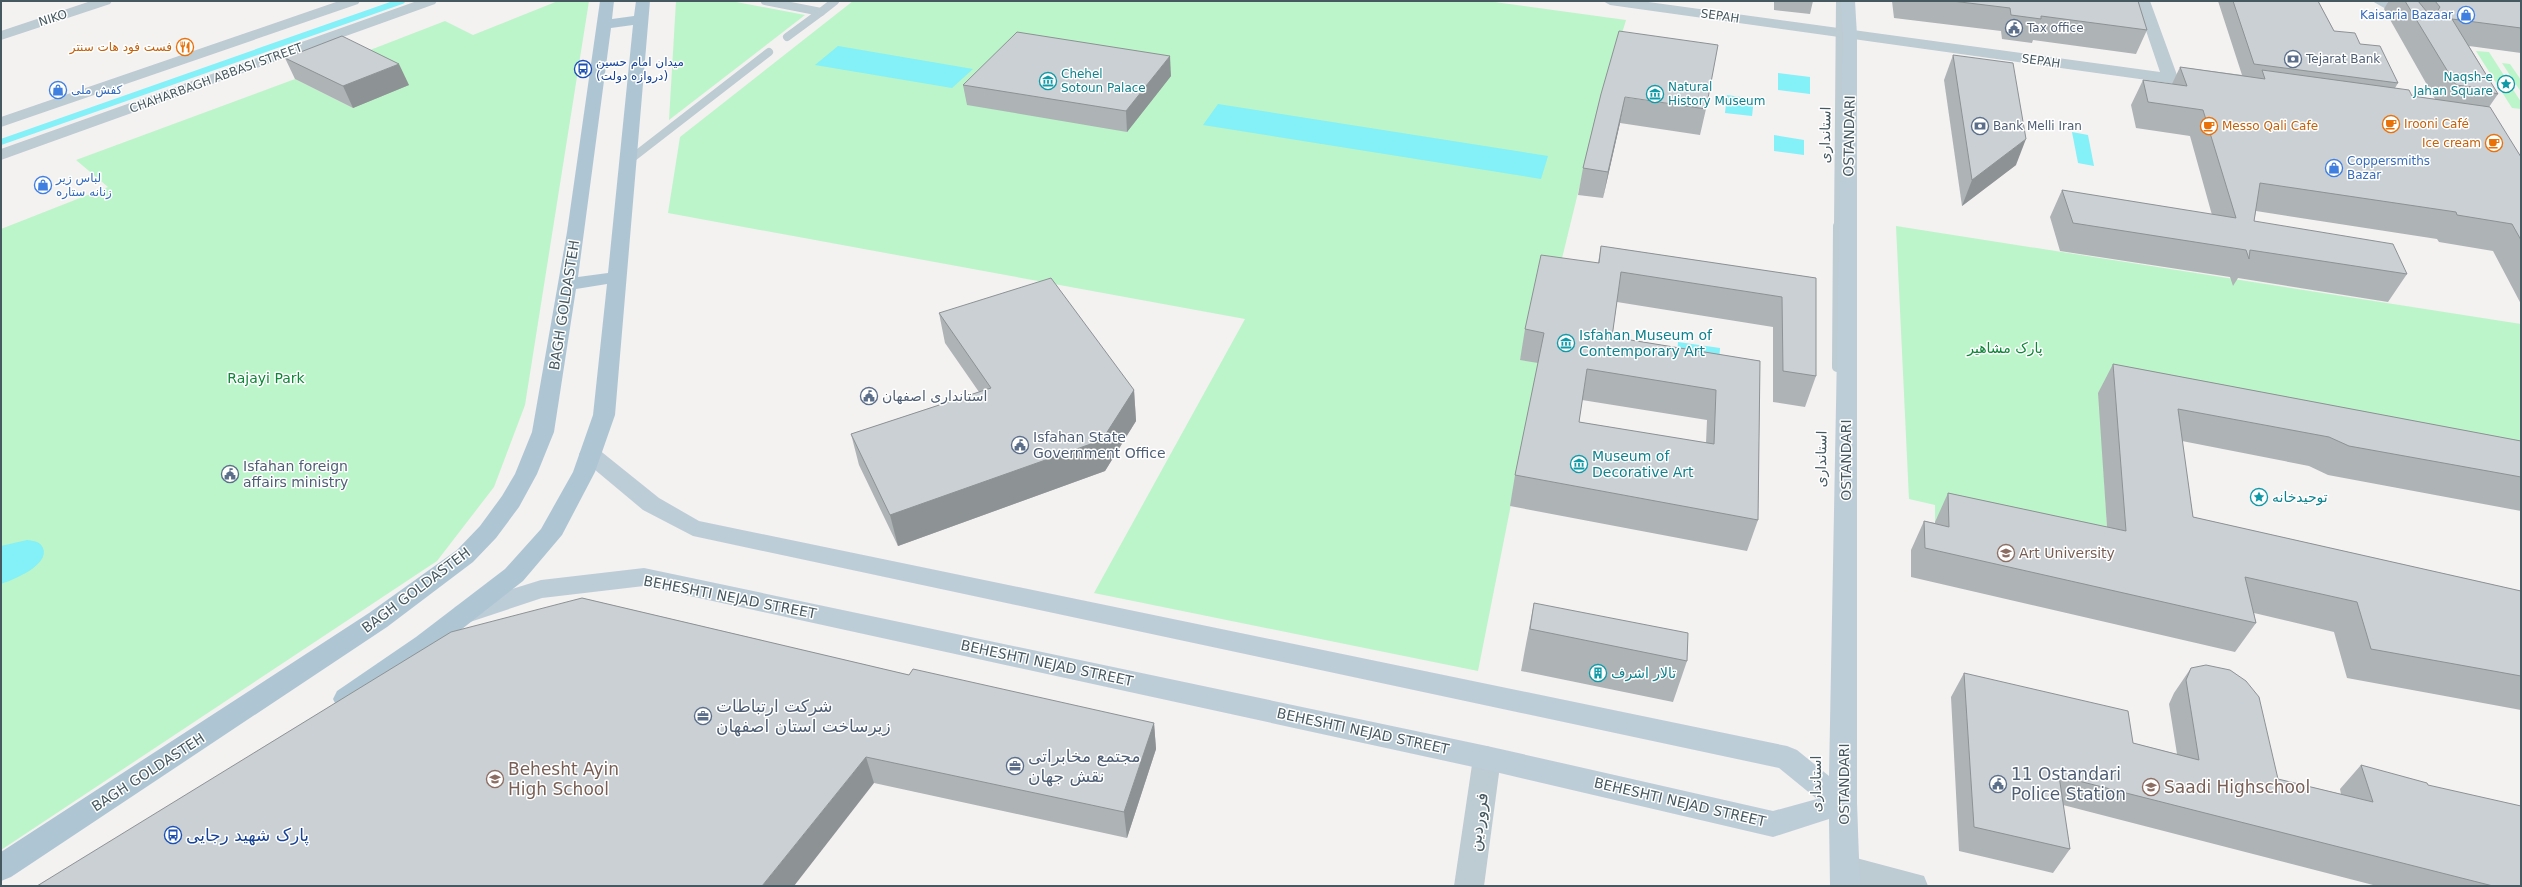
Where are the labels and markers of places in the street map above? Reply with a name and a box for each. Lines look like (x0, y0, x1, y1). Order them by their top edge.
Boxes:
shop icon: Kaisaria Bazaar (2456, 5, 2476, 25)
place label: Kaisaria Bazaar (2360, 8, 2453, 22)
public building icon: Tax office (2004, 18, 2024, 38)
place label: Tax office (2026, 21, 2084, 35)
restaurant icon: فست فود هات سنتر (175, 37, 195, 57)
place label: فست فود هات سنتر (69, 40, 172, 55)
bank icon: Tejarat Bank (2283, 49, 2303, 69)
place label: Tejarat Bank (2305, 52, 2380, 66)
place label: میدان امام حسین (دروازه دولت) (596, 55, 684, 84)
bus stop icon: میدان امام حسین (دروازه دولت) (573, 59, 593, 79)
place label: Chehel Sotoun Palace (1061, 67, 1146, 95)
place label: Naqsh-e Jahan Square (2412, 70, 2493, 98)
museum icon: Chehel Sotoun Palace (1038, 71, 1058, 91)
place icon: Naqsh-e Jahan Square (2496, 74, 2516, 94)
shop icon: کفش ملی (48, 80, 68, 100)
place label: Natural History Museum (1668, 80, 1765, 108)
place label: کفش ملی (71, 83, 123, 98)
museum icon: Natural History Museum (1645, 84, 1665, 104)
cafe icon: Irooni Café (2381, 114, 2401, 134)
bank icon: Bank Melli Iran (1970, 116, 1990, 136)
cafe icon: Messo Qali Cafe (2199, 116, 2219, 136)
place label: Irooni Café (2404, 117, 2469, 131)
place label: Bank Melli Iran (1993, 119, 2082, 133)
place label: Messo Qali Cafe (2222, 119, 2318, 133)
cafe icon: Ice cream (2484, 133, 2504, 153)
place label: Ice cream (2422, 136, 2481, 150)
place label: Coppersmiths Bazar (2347, 154, 2430, 182)
shop icon: Coppersmiths Bazar (2324, 158, 2344, 178)
place label: لباس زیر زنانه ستاره (55, 171, 112, 200)
shop icon: لباس زیر زنانه ستاره (33, 175, 53, 195)
place label: Isfahan Museum of Contemporary Art (1579, 327, 1713, 359)
museum icon: Isfahan Museum of Contemporary Art (1556, 333, 1576, 353)
public building icon: استانداری اصفهان (859, 386, 879, 406)
place label: استانداری اصفهان (882, 388, 987, 405)
place label: Isfahan State Government Office (1033, 429, 1166, 461)
public building icon: Isfahan State Government Office (1010, 435, 1030, 455)
place label: Museum of Decorative Art (1592, 448, 1694, 480)
museum icon: Museum of Decorative Art (1569, 454, 1589, 474)
place label: Isfahan foreign affairs ministry (243, 458, 348, 490)
public building icon: Isfahan foreign affairs ministry (220, 464, 240, 484)
place icon: توحیدخانه (2249, 487, 2269, 507)
place label: توحیدخانه (2272, 489, 2328, 506)
school or university icon: Art University (1996, 543, 2016, 563)
place label: Art University (2019, 545, 2115, 561)
building icon: تالار اشرف (1588, 663, 1608, 683)
place label: تالار اشرف (1611, 665, 1676, 682)
place label: شرکت ارتباطات زیرساخت استان اصفهان (716, 696, 891, 737)
office icon: شرکت ارتباطات زیرساخت استان اصفهان (693, 706, 713, 726)
place label: مجتمع مخابراتی نقش جهان (1028, 746, 1140, 787)
office icon: مجتمع مخابراتی نقش جهان (1005, 756, 1025, 776)
place label: Behesht Ayin High School (508, 759, 619, 799)
place label: 11 Ostandari Police Station (2011, 764, 2126, 804)
school or university icon: Behesht Ayin High School (485, 769, 505, 789)
public building icon: 11 Ostandari Police Station (1988, 774, 2008, 794)
school or university icon: Saadi Highschool (2141, 777, 2161, 797)
place label: Saadi Highschool (2164, 777, 2310, 797)
bus stop icon: پارک شهید رجایی (163, 825, 183, 845)
place label: پارک شهید رجایی (186, 825, 309, 846)

